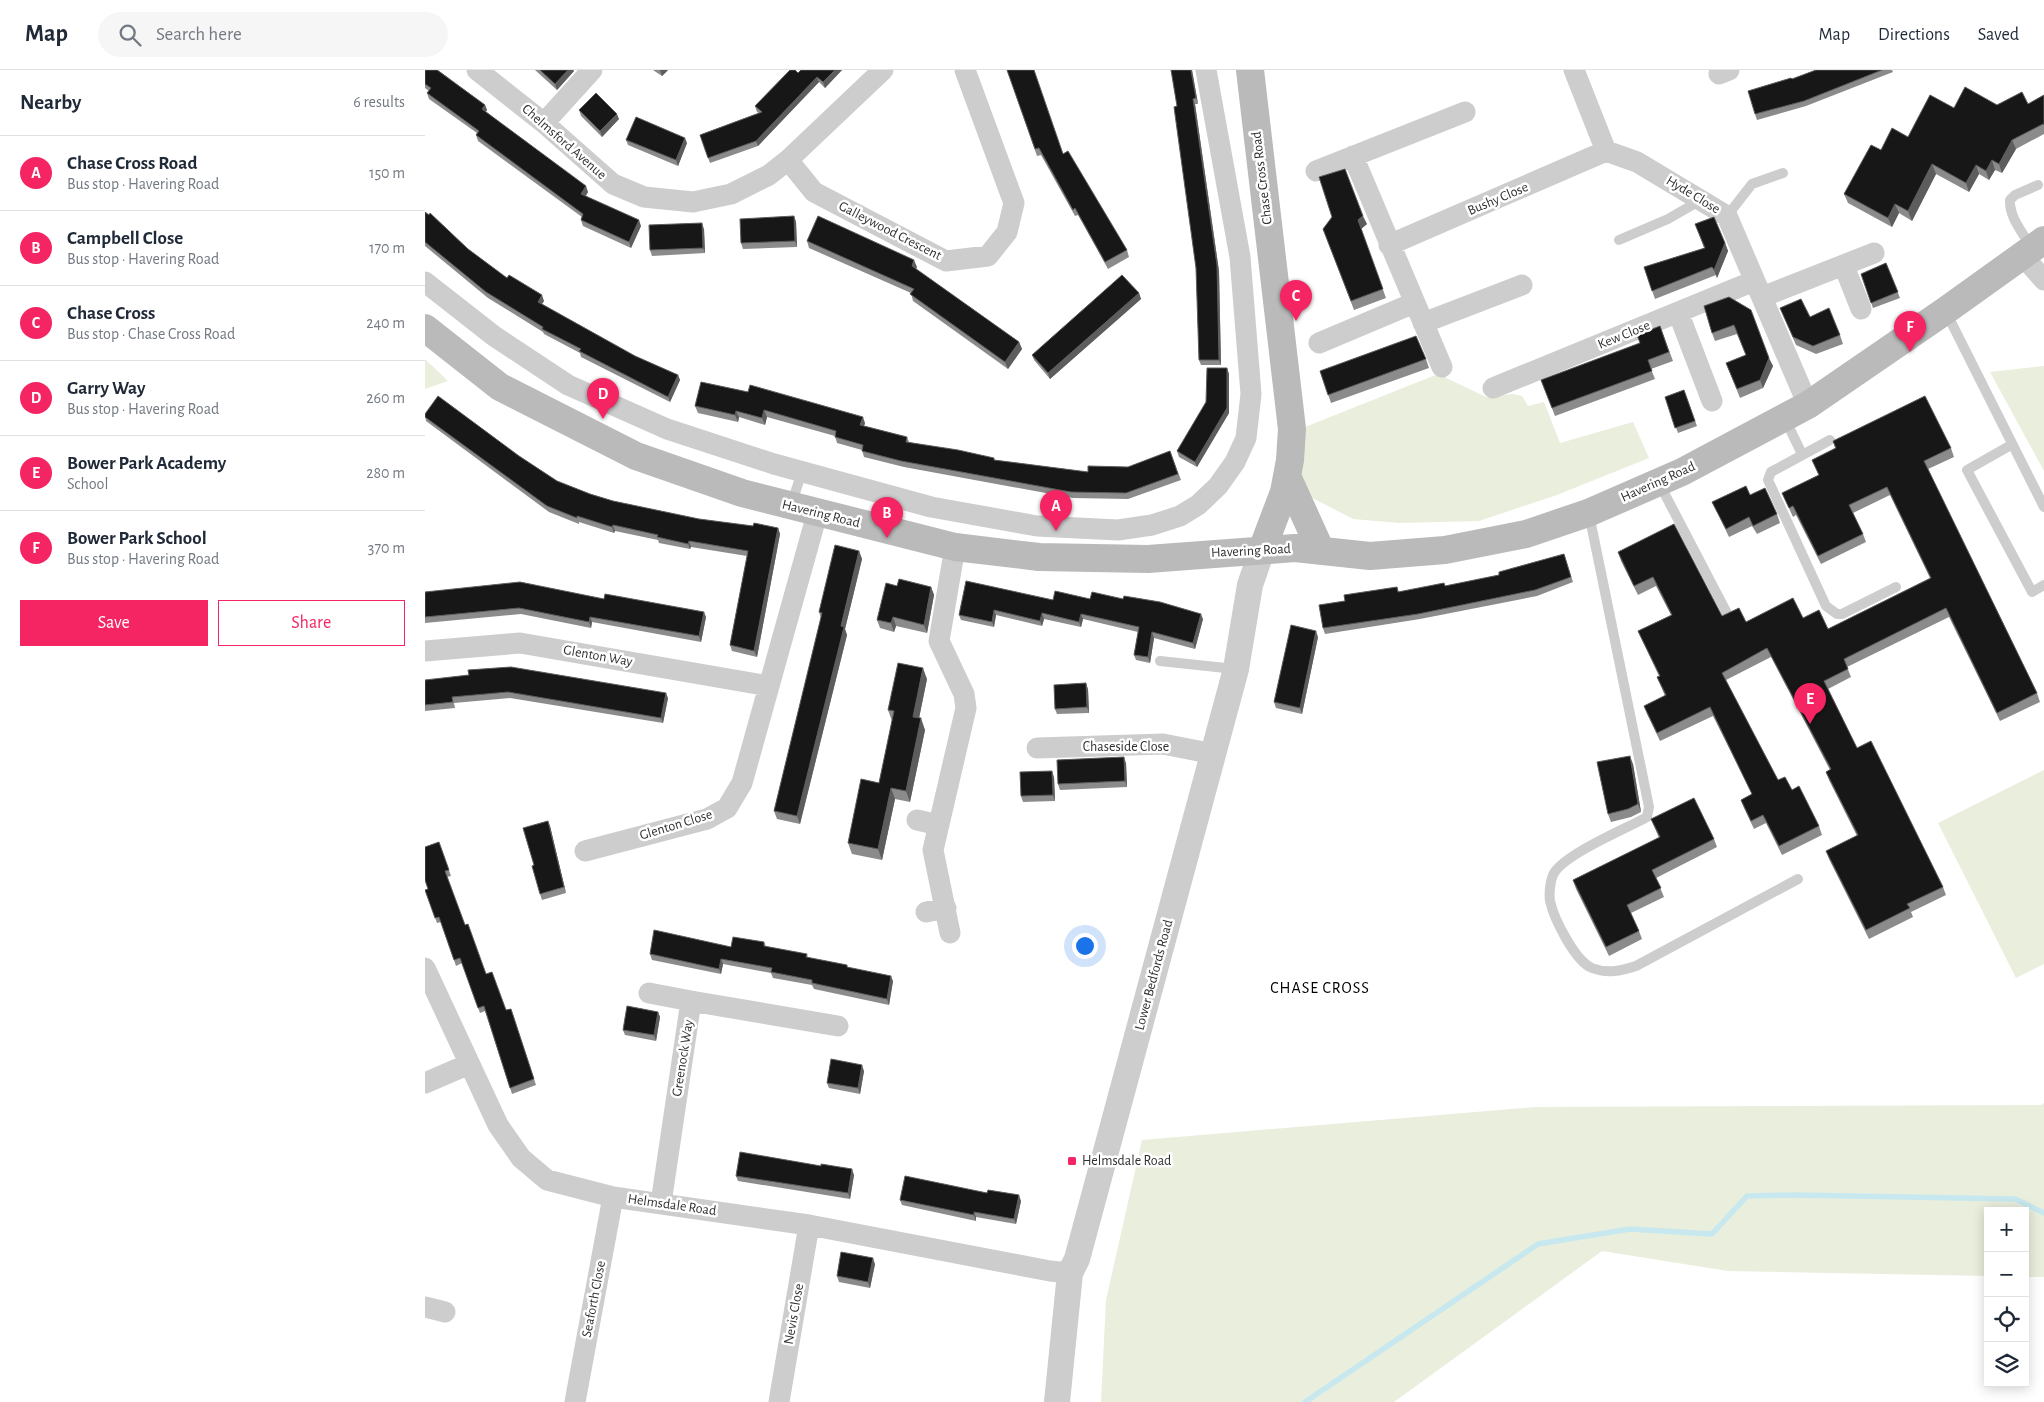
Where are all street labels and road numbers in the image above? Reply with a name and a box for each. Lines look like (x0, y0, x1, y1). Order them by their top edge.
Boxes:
street label: Chelmsford Avenue (519, 102, 609, 182)
street label: Chase Cross Road (1249, 131, 1275, 225)
street label: Hyde Close (1664, 174, 1722, 216)
street label: Bushy Close (1466, 180, 1530, 218)
street label: Galleywood Crescent (836, 199, 944, 263)
street label: Kew Close (1596, 318, 1652, 352)
street label: Havering Road (1619, 459, 1697, 505)
street label: Havering Road (781, 498, 861, 530)
street label: Havering Road (1211, 542, 1291, 560)
street label: Glenton Way (562, 643, 634, 669)
street label: Chaseside Close (1083, 740, 1169, 754)
street label: Glenton Close (638, 807, 714, 843)
street label: Lower Bedfords Road (1133, 918, 1175, 1032)
street label: Greenock Way (670, 1019, 696, 1097)
street label: Helmsdale Road (627, 1192, 717, 1218)
street label: Seaforth Close (580, 1260, 608, 1338)
street label: Nevis Close (782, 1282, 806, 1346)

